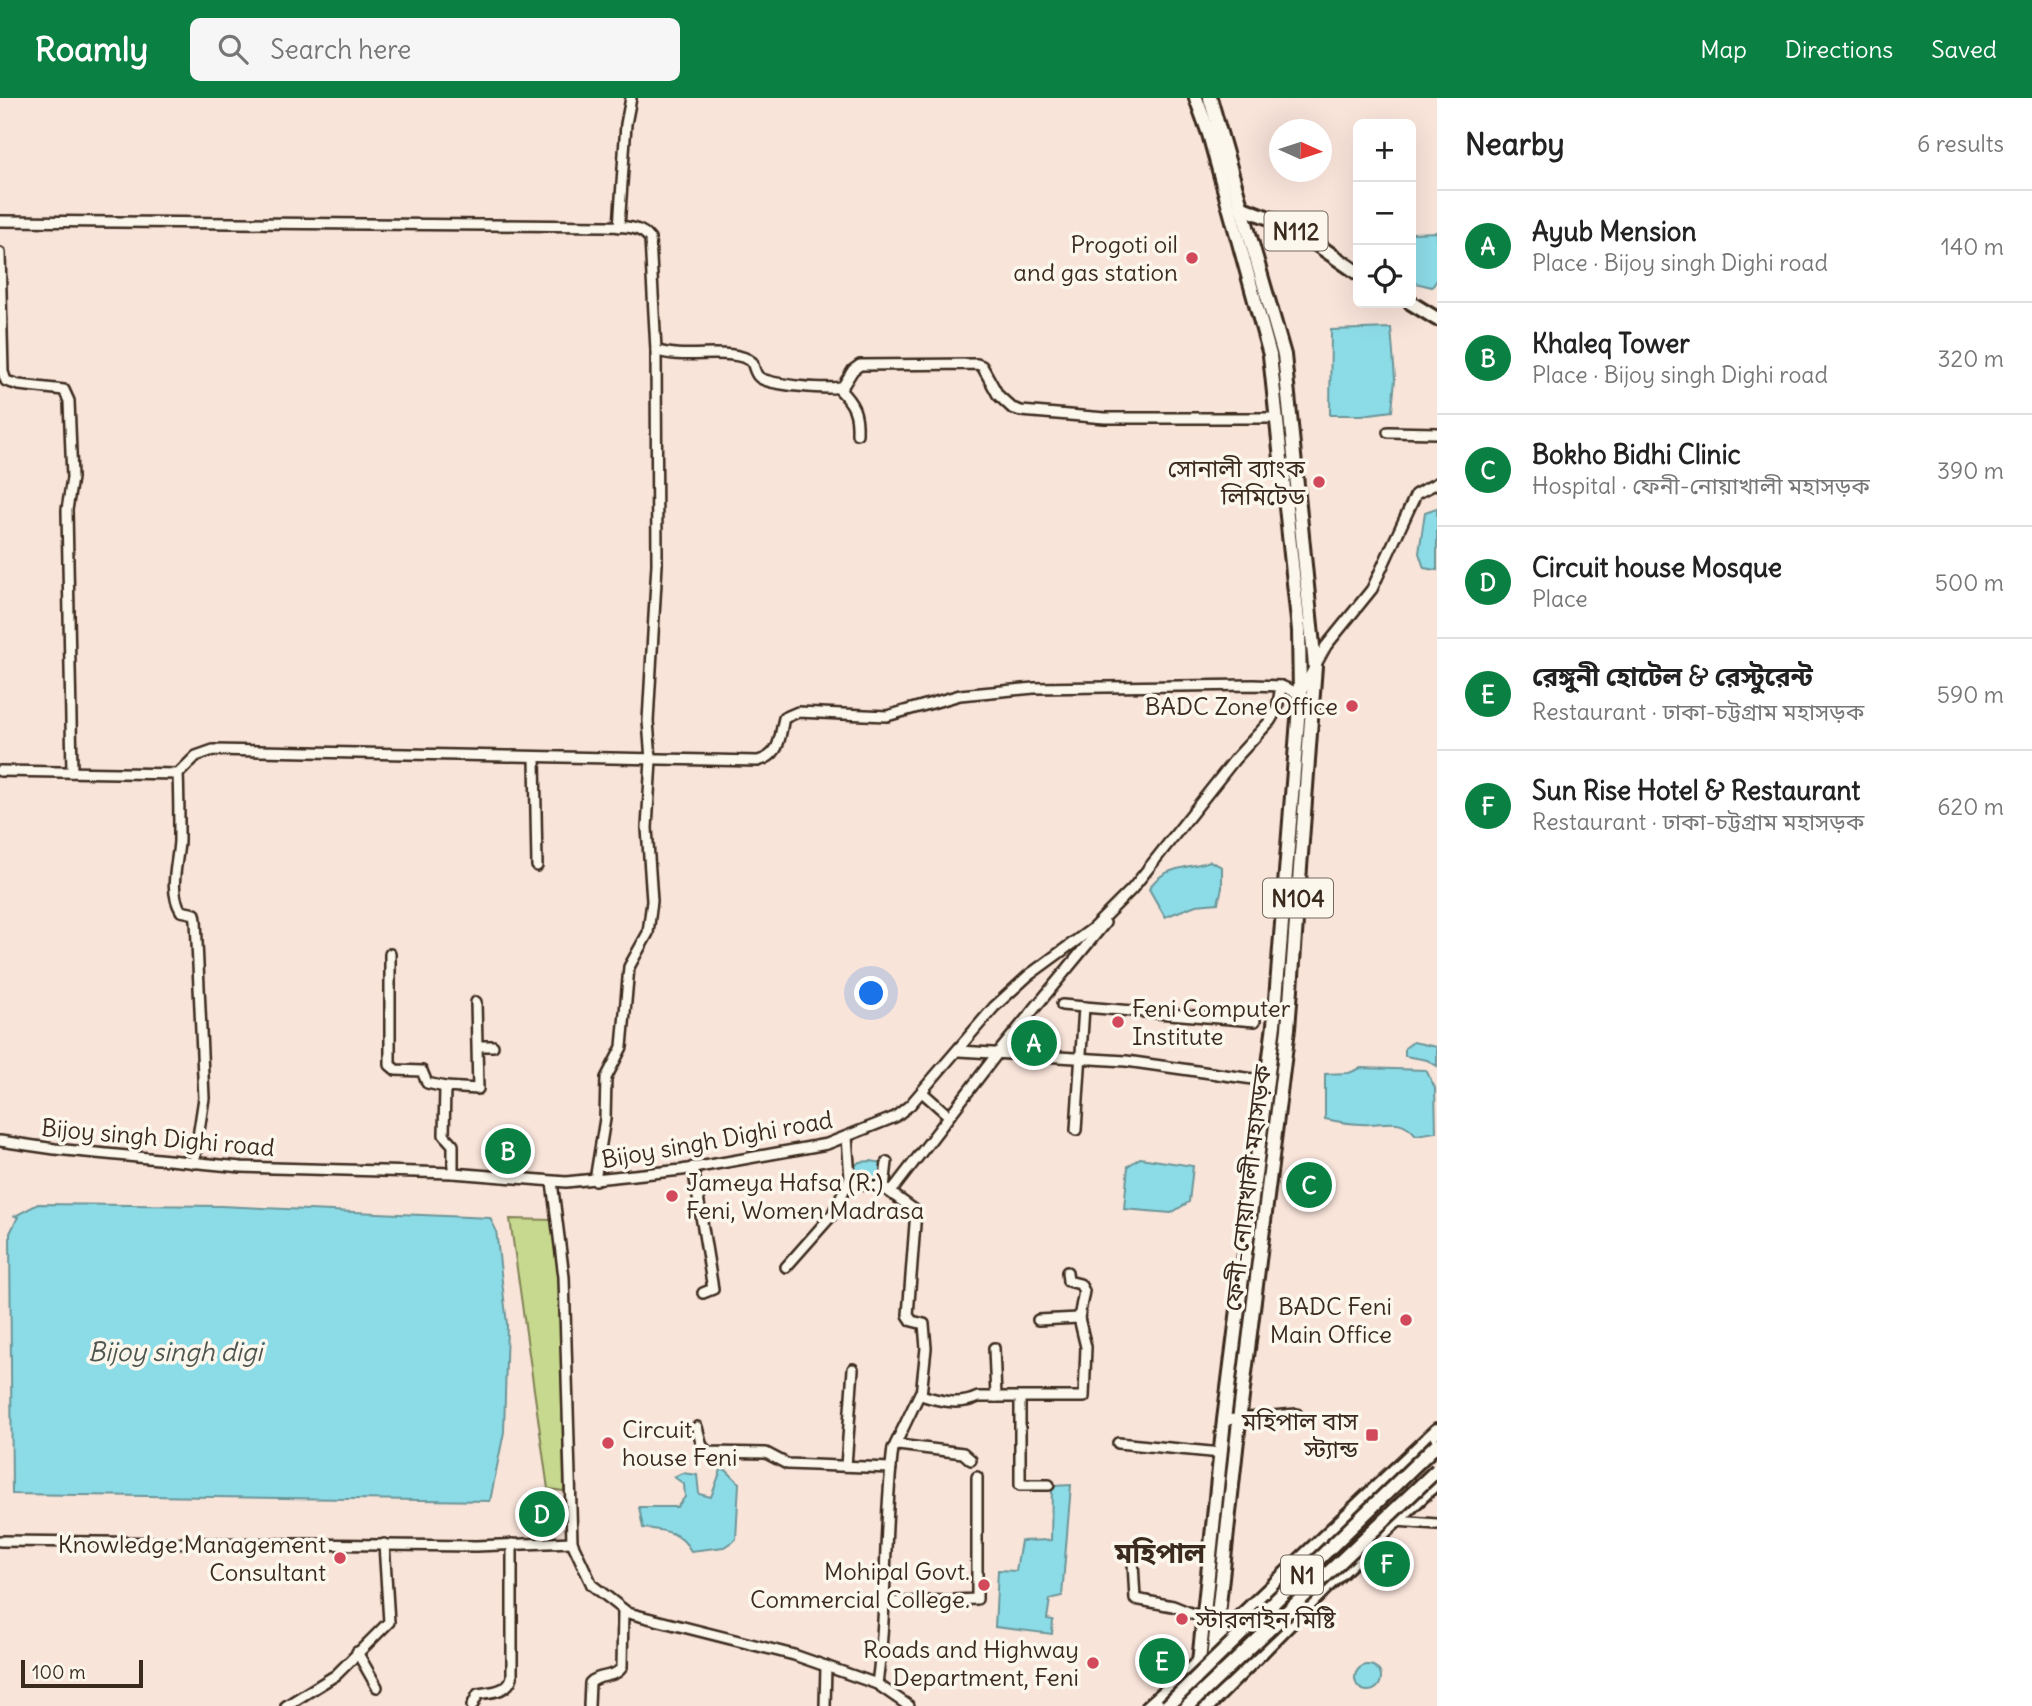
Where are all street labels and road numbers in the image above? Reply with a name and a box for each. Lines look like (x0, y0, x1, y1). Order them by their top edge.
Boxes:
road number: N112 (1264, 212, 1328, 250)
road number: N104 (1263, 878, 1333, 918)
street label: ফেনী-নোয়াখালী মহাসড়ক (1217, 1063, 1277, 1313)
street label: Bijoy singh Dighi road (599, 1104, 835, 1174)
street label: Bijoy singh Dighi road (40, 1112, 276, 1162)
road number: N1 (1281, 1556, 1323, 1594)

